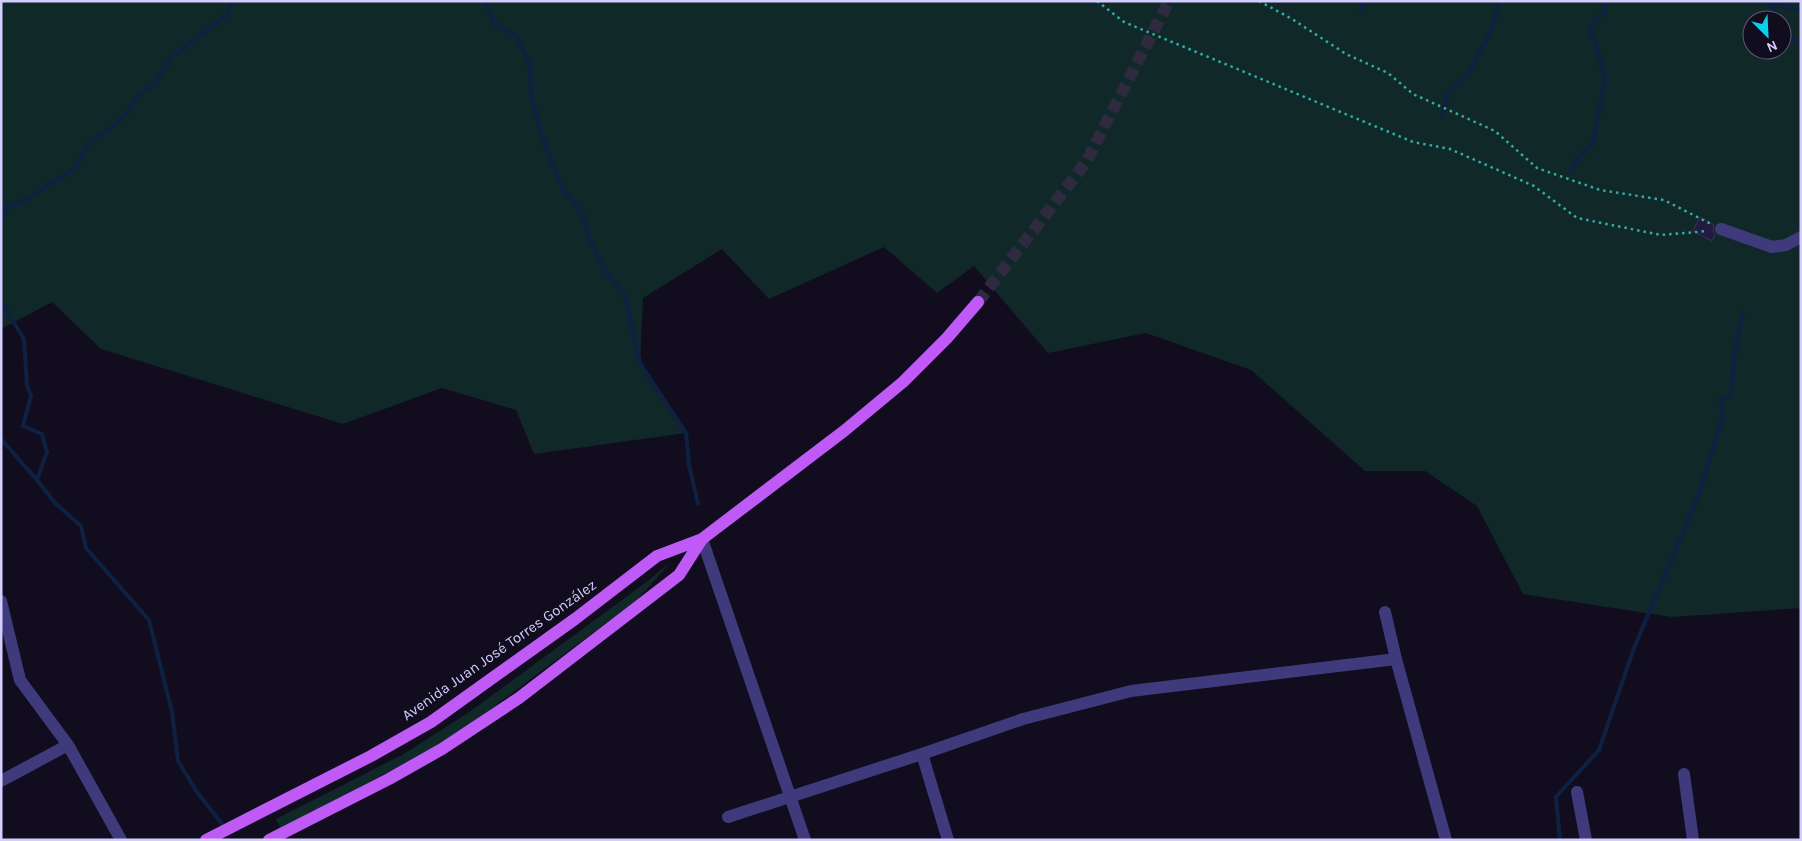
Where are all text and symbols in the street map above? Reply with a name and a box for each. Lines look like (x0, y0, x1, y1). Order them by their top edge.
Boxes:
north arrow (1742, 10, 1792, 60)
text: N (1764, 37, 1780, 56)
street label: Avenida Juan José Torres González (398, 576, 600, 724)

